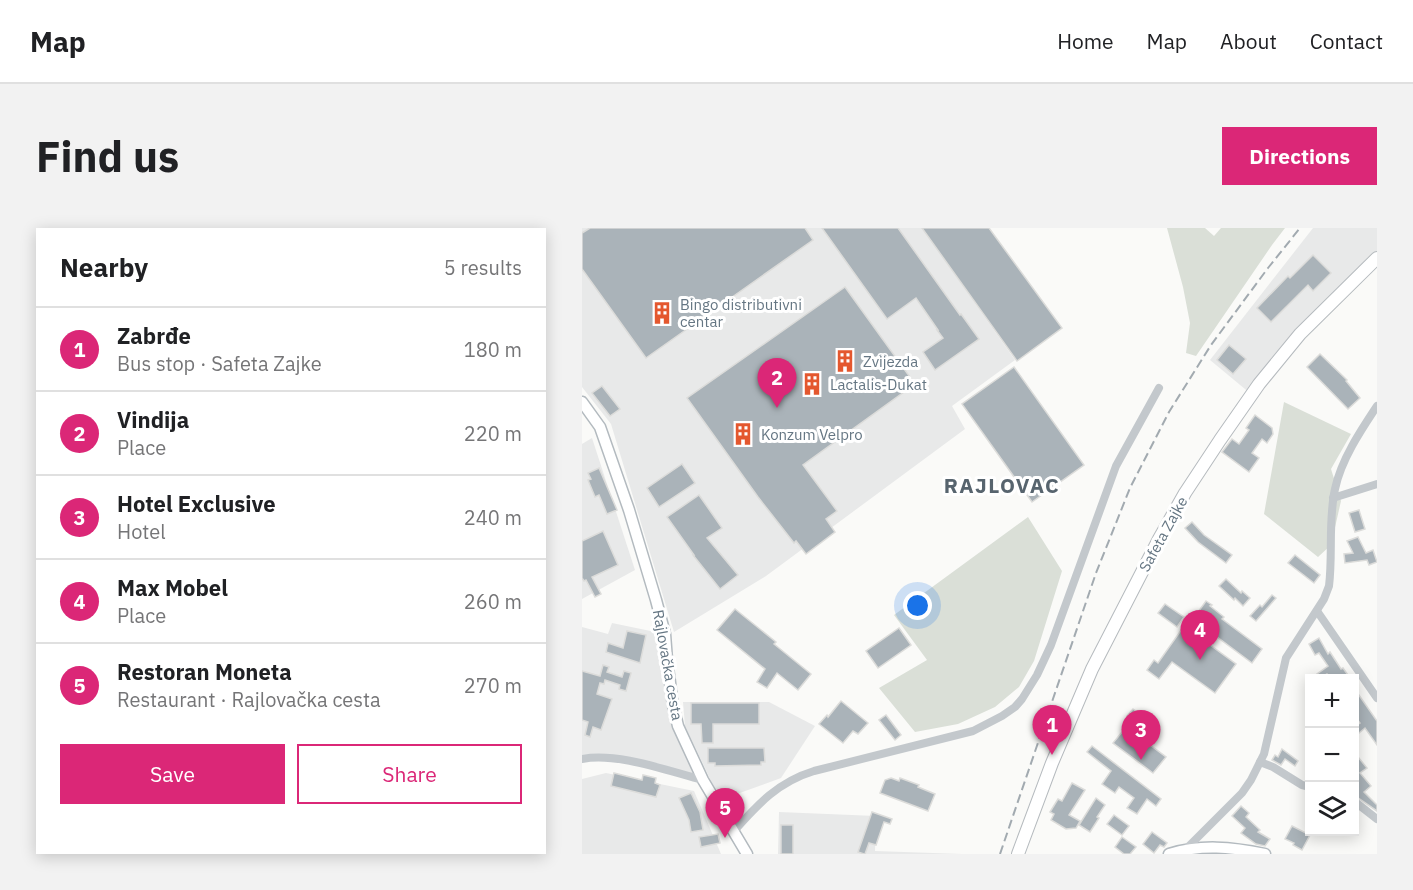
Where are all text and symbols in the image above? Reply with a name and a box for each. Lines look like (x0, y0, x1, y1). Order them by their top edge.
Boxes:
text: Map (30, 23, 86, 60)
text: Home (1057, 27, 1114, 55)
text: Map (1147, 27, 1187, 55)
text: About (1220, 27, 1277, 55)
text: Contact (1310, 27, 1383, 55)
button: Directions (1222, 127, 1377, 185)
text: Find us (36, 129, 179, 184)
text: Nearby (60, 250, 148, 284)
text: 5 results (444, 254, 522, 281)
place label: Bingo distributivni centar (680, 295, 802, 331)
building icon: Bingo distributivni centar (649, 300, 675, 326)
text: Zabrđe (117, 321, 191, 350)
text: 1 (74, 336, 86, 363)
text: 180 m (464, 336, 522, 363)
building icon: Zvijezda (832, 348, 858, 374)
text: Bus stop · Safeta Zajke (117, 350, 322, 377)
place label: Zvijezda (863, 352, 918, 371)
pin: 2 (758, 358, 796, 408)
building icon: Lactalis-Dukat (799, 371, 825, 397)
place label: Lactalis-Dukat (830, 375, 927, 394)
text: Vindija (117, 405, 189, 434)
text: 2 (74, 420, 86, 447)
text: 220 m (464, 420, 522, 447)
building icon: Konzum Velpro (730, 421, 756, 447)
place label: Konzum Velpro (761, 425, 863, 444)
text: Place (117, 434, 166, 461)
district label: RAJLOVAC (944, 471, 1060, 499)
text: Hotel Exclusive (117, 489, 276, 518)
street label: Safeta Zajke (1135, 493, 1191, 575)
text: 3 (74, 504, 86, 531)
text: 240 m (464, 504, 522, 531)
text: Hotel (117, 518, 166, 545)
text: Max Mobel (117, 573, 228, 602)
text: 4 (74, 588, 86, 615)
text: 260 m (464, 588, 522, 615)
your location (903, 591, 932, 620)
text: Place (117, 602, 166, 629)
street label: Rajlovačka cesta (649, 608, 687, 722)
pin: 4 (1180, 610, 1220, 660)
text: Restoran Moneta (117, 657, 292, 686)
text: 5 (74, 672, 86, 699)
text: 270 m (464, 672, 522, 699)
map controls (1305, 674, 1359, 836)
button: + (1305, 674, 1359, 728)
text: Restaurant · Rajlovačka cesta (117, 686, 381, 713)
pin: 1 (1032, 706, 1072, 755)
pin: 3 (1122, 710, 1160, 760)
button: − (1305, 728, 1359, 782)
button: Save (60, 744, 285, 804)
button: Share (297, 744, 522, 804)
button: layers (1305, 782, 1359, 836)
pin: 5 (706, 788, 744, 838)

